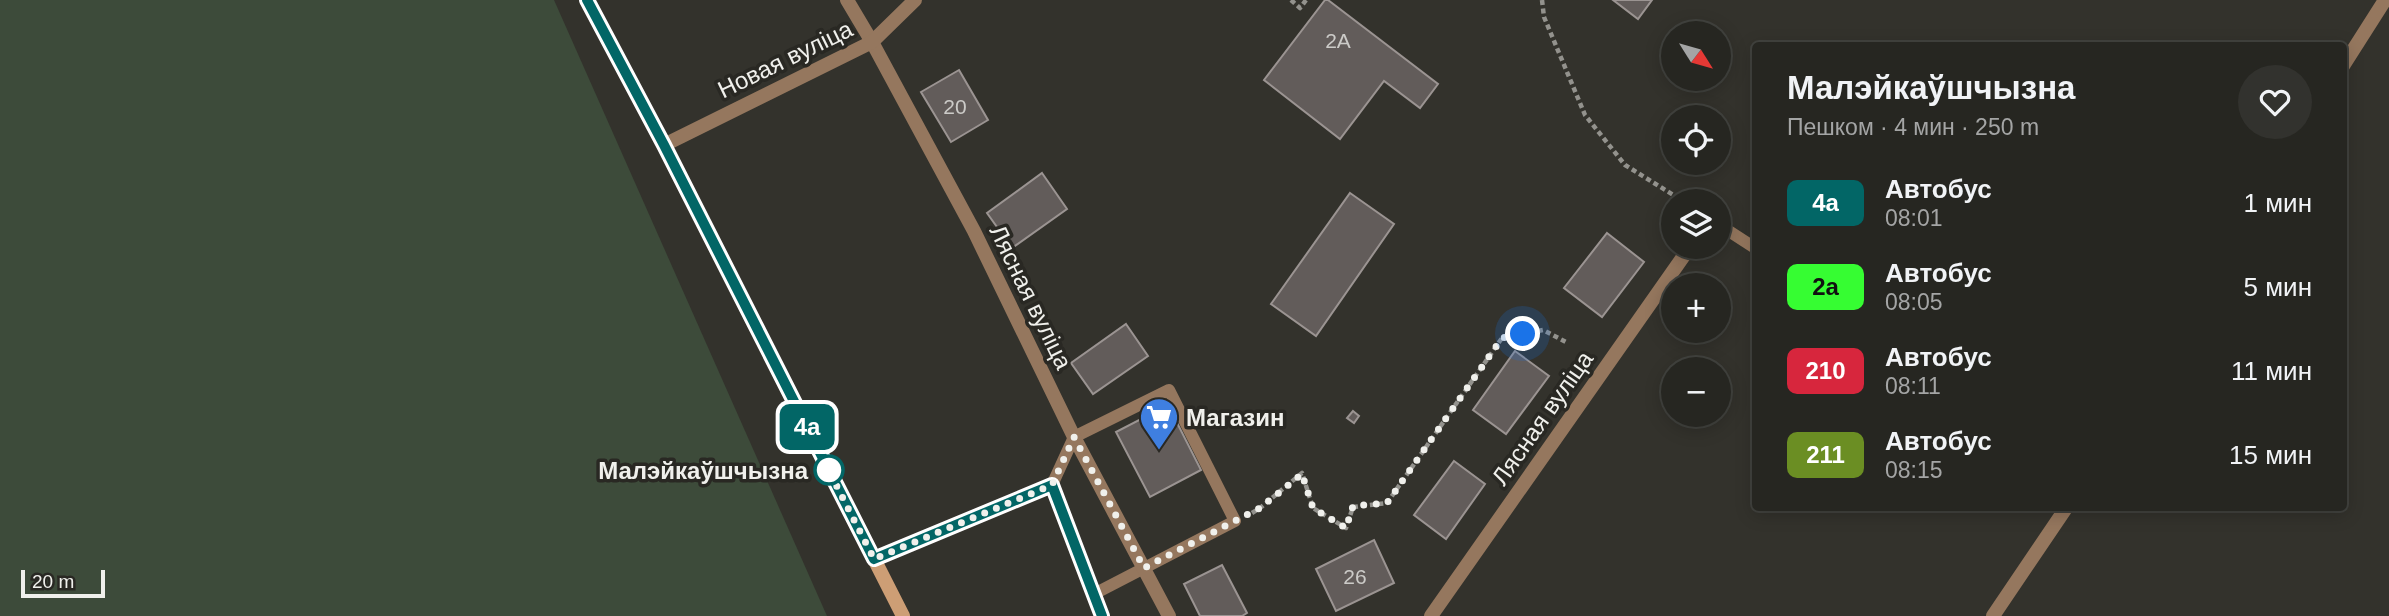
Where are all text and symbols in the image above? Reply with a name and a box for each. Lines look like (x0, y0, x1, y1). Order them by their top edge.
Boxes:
street label: Новая вуліца (713, 15, 857, 103)
north arrow (1661, 21, 1731, 91)
map controls (1661, 21, 1731, 427)
house number: 2А (1325, 29, 1351, 52)
button: heart (2238, 65, 2312, 139)
text: Малэйкаўшчызна (1787, 69, 2075, 106)
house number: 20 (943, 95, 967, 118)
button: locate (1661, 105, 1731, 175)
text: Пешком · 4 мин · 250 m (1787, 114, 2039, 140)
text: Автобус (1885, 174, 1992, 204)
text: 1 мин (2244, 188, 2312, 218)
button: layers (1661, 189, 1731, 259)
text: 4а (1812, 189, 1839, 216)
text: 08:01 (1885, 205, 1943, 231)
street label: Лясная вуліца (984, 220, 1078, 374)
text: Автобус (1885, 258, 1992, 288)
text: 5 мин (2244, 272, 2312, 302)
button: + (1661, 273, 1731, 343)
text: 2а (1812, 273, 1839, 300)
text: 08:05 (1885, 289, 1943, 315)
your location (1505, 316, 1540, 351)
text: Автобус (1885, 342, 1992, 372)
street label: Лясная вуліца (1486, 345, 1598, 490)
text: 11 мин (2231, 356, 2312, 386)
button: − (1661, 357, 1731, 427)
text: 210 (1805, 357, 1846, 384)
text: 08:11 (1885, 373, 1941, 399)
supermarket icon: Магазин (1138, 396, 1180, 451)
line badge: 4а (776, 404, 838, 450)
place label: Магазин (1186, 404, 1284, 431)
text: 4а (794, 413, 820, 440)
text: Автобус (1885, 426, 1992, 456)
text: 15 мин (2229, 440, 2312, 470)
text: 211 (1806, 441, 1845, 468)
marker: Малэйкаўшчызна (814, 455, 844, 485)
place label: Малэйкаўшчызна (598, 457, 809, 484)
text: 08:15 (1885, 457, 1943, 483)
house number: 26 (1343, 565, 1367, 588)
scale bar (21, 567, 105, 599)
text: 20 m (32, 571, 74, 592)

